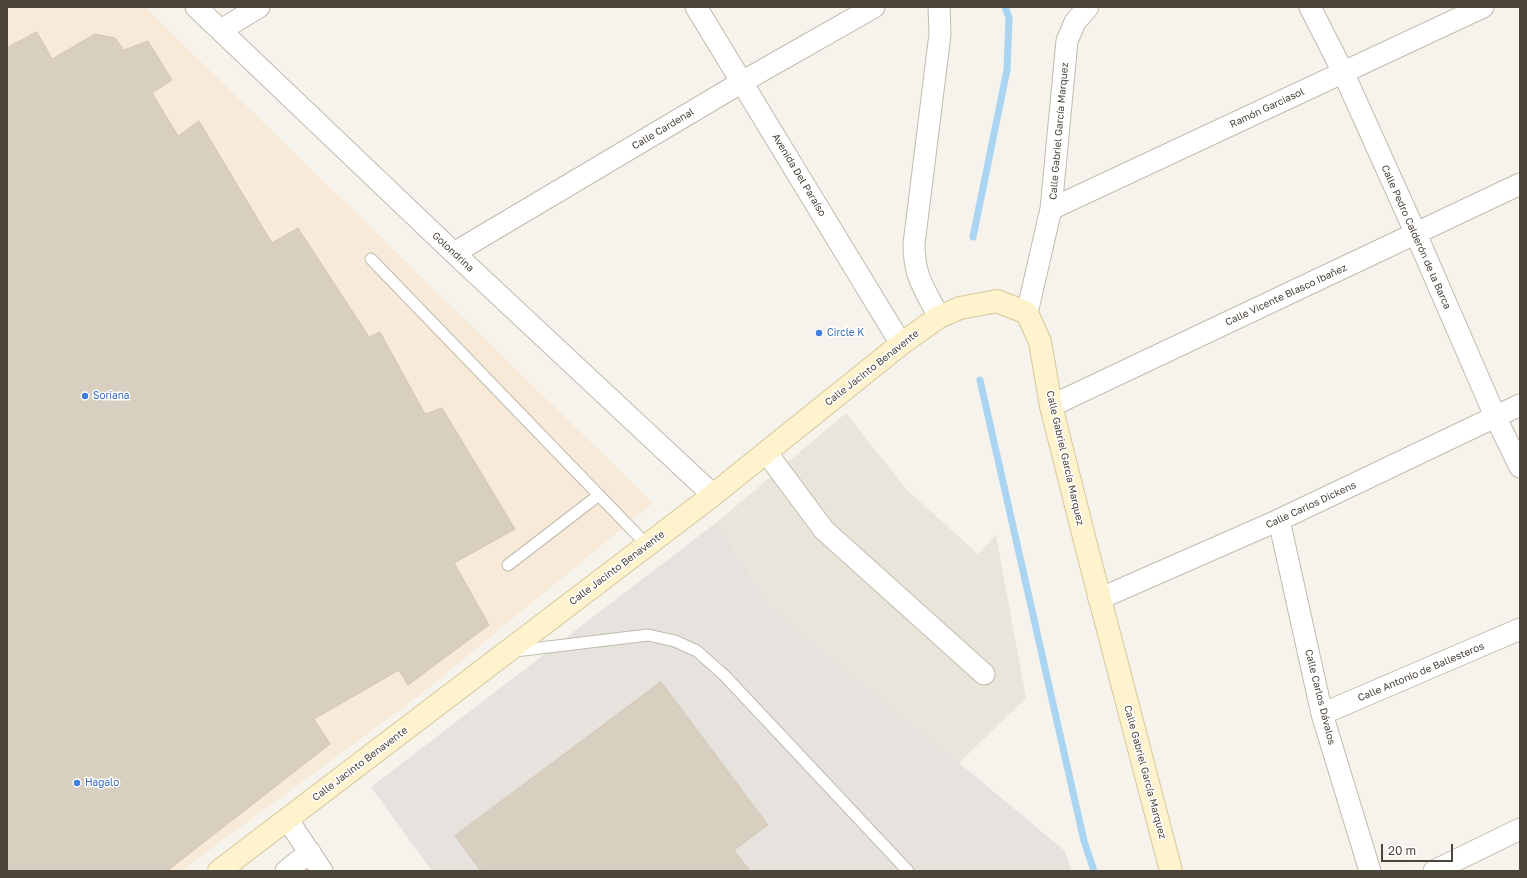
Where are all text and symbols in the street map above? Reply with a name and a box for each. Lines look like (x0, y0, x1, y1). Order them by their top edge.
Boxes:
street label: Calle Gabriel García Marquez (1047, 62, 1071, 200)
street label: Ramón Garciasol (1228, 86, 1306, 130)
street label: Calle Cardenal (630, 106, 696, 152)
street label: Avenida Del Paraíso (770, 131, 828, 219)
street label: Calle Pedro Calderón de la Barca (1379, 163, 1453, 311)
street label: Golondrina (430, 230, 476, 274)
street label: Calle Vicente Blasco Ibañez (1223, 261, 1349, 329)
place label: Circle K (827, 327, 864, 339)
marker: Circle K (814, 328, 824, 338)
street label: Calle Jacinto Benavente (823, 328, 921, 408)
street label: Calle Gabriel García Marquez (1044, 389, 1086, 527)
place label: Soriana (93, 390, 129, 402)
marker: Soriana (80, 391, 90, 401)
street label: Calle Carlos Dickens (1264, 479, 1358, 531)
street label: Calle Jacinto Benavente (567, 528, 667, 608)
street label: Calle Antonio de Ballesteros (1356, 640, 1486, 704)
street label: Calle Carlos Dávalos (1302, 648, 1338, 746)
street label: Calle Gabriel García Marquez (1121, 704, 1169, 840)
street label: Calle Jacinto Benavente (310, 724, 410, 804)
place label: Hagalo (85, 777, 119, 789)
marker: Hagalo (72, 778, 82, 788)
scale bar (1383, 836, 1455, 862)
text: 20 m (1388, 843, 1416, 858)

